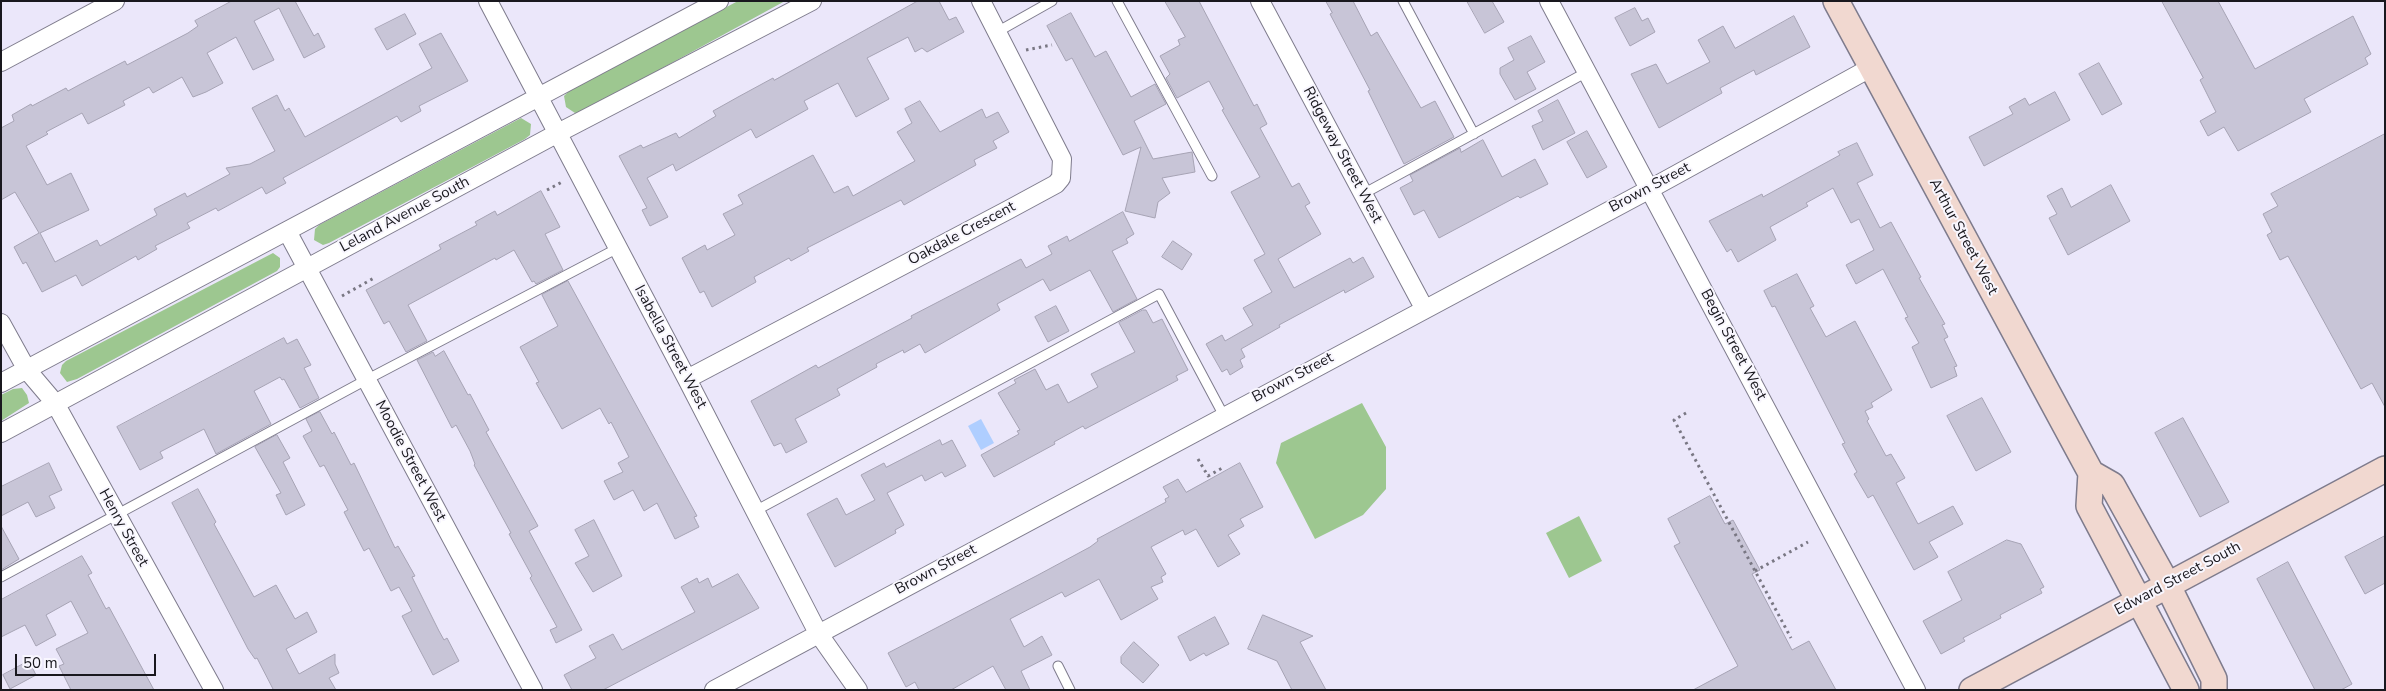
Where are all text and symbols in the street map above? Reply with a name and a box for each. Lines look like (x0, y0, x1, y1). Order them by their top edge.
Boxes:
street label: Ridgeway Street West (1298, 84, 1386, 226)
street label: Brown Street (1606, 159, 1694, 217)
street label: Leland Avenue South (337, 173, 473, 257)
street label: Arthur Street West (1925, 176, 2001, 298)
street label: Oakdale Crescent (905, 198, 1019, 270)
street label: Isabella Street West (630, 282, 710, 412)
street label: Begin Street West (1696, 286, 1770, 404)
street label: Brown Street (1249, 349, 1337, 407)
street label: Moodie Street West (371, 397, 449, 525)
street label: Henry Street (94, 486, 152, 570)
street label: Edward Street South (2112, 538, 2244, 620)
street label: Brown Street (892, 541, 980, 599)
scale bar (18, 644, 159, 676)
text: 50 m (23, 653, 58, 673)

